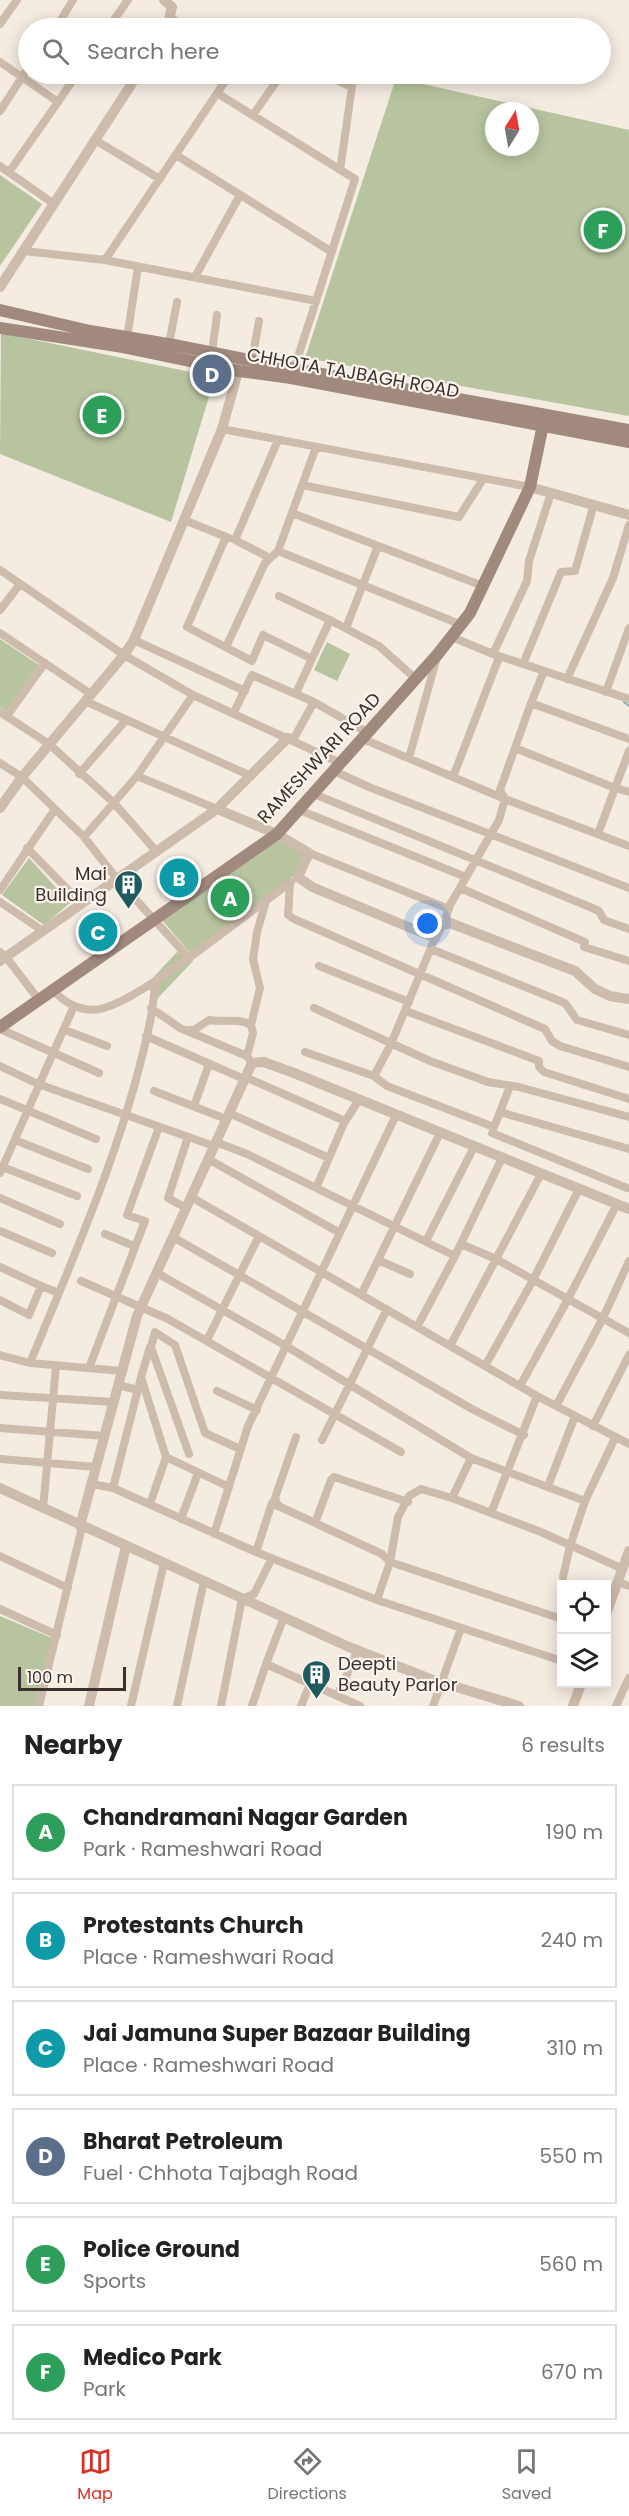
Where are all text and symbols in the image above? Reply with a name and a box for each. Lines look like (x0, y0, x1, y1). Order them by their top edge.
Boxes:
search box (18, 18, 611, 84)
icon: search (39, 35, 72, 68)
text: Search here (87, 36, 220, 67)
north arrow (485, 102, 539, 156)
pin: F (584, 208, 622, 252)
street label: CHHOTA TAJBAGH ROAD (245, 341, 461, 404)
pin: D (192, 352, 232, 397)
pin: E (82, 392, 122, 438)
street label: RAMESHWARI ROAD (251, 687, 386, 829)
pin: B (160, 856, 198, 900)
place label: Mai Building (35, 861, 107, 907)
building icon: Mai Building (112, 868, 144, 910)
pin: A (210, 876, 250, 920)
your location (413, 909, 442, 938)
pin: C (78, 910, 118, 954)
map controls (557, 1580, 611, 1688)
button: locate (557, 1580, 611, 1634)
button: layers (557, 1634, 611, 1688)
place label: Deepti Beauty Parlor (338, 1651, 458, 1697)
building icon: Deepti Beauty Parlor (301, 1658, 333, 1700)
scale bar (18, 1664, 126, 1692)
text: 100 m (27, 1666, 73, 1689)
text: Nearby (24, 1727, 122, 1763)
text: 6 results (521, 1731, 605, 1759)
text: Chandramani Nagar Garden (83, 1802, 408, 1833)
text: A (38, 1818, 53, 1846)
text: 190 m (546, 1818, 603, 1846)
text: Park · Rameshwari Road (83, 1835, 322, 1863)
text: Protestants Church (83, 1910, 303, 1941)
text: B (39, 1926, 52, 1954)
text: 240 m (540, 1926, 603, 1954)
text: Place · Rameshwari Road (83, 1943, 334, 1971)
text: Jai Jamuna Super Bazaar Building (83, 2018, 471, 2049)
text: C (38, 2034, 53, 2062)
text: 310 m (546, 2034, 603, 2062)
text: Place · Rameshwari Road (83, 2051, 334, 2079)
text: Bharat Petroleum (83, 2126, 283, 2157)
text: D (38, 2142, 53, 2170)
text: 550 m (539, 2142, 603, 2170)
text: Fuel · Chhota Tajbagh Road (83, 2159, 358, 2187)
text: Police Ground (83, 2234, 240, 2265)
text: E (40, 2250, 51, 2278)
text: 560 m (539, 2250, 603, 2278)
text: Sports (83, 2267, 146, 2295)
text: Medico Park (83, 2342, 222, 2373)
text: F (40, 2358, 51, 2386)
text: 670 m (541, 2358, 603, 2386)
text: Park (83, 2375, 126, 2403)
tab: Map (77, 2445, 113, 2506)
tab: Directions (268, 2445, 347, 2506)
tab: Saved (502, 2445, 552, 2506)

